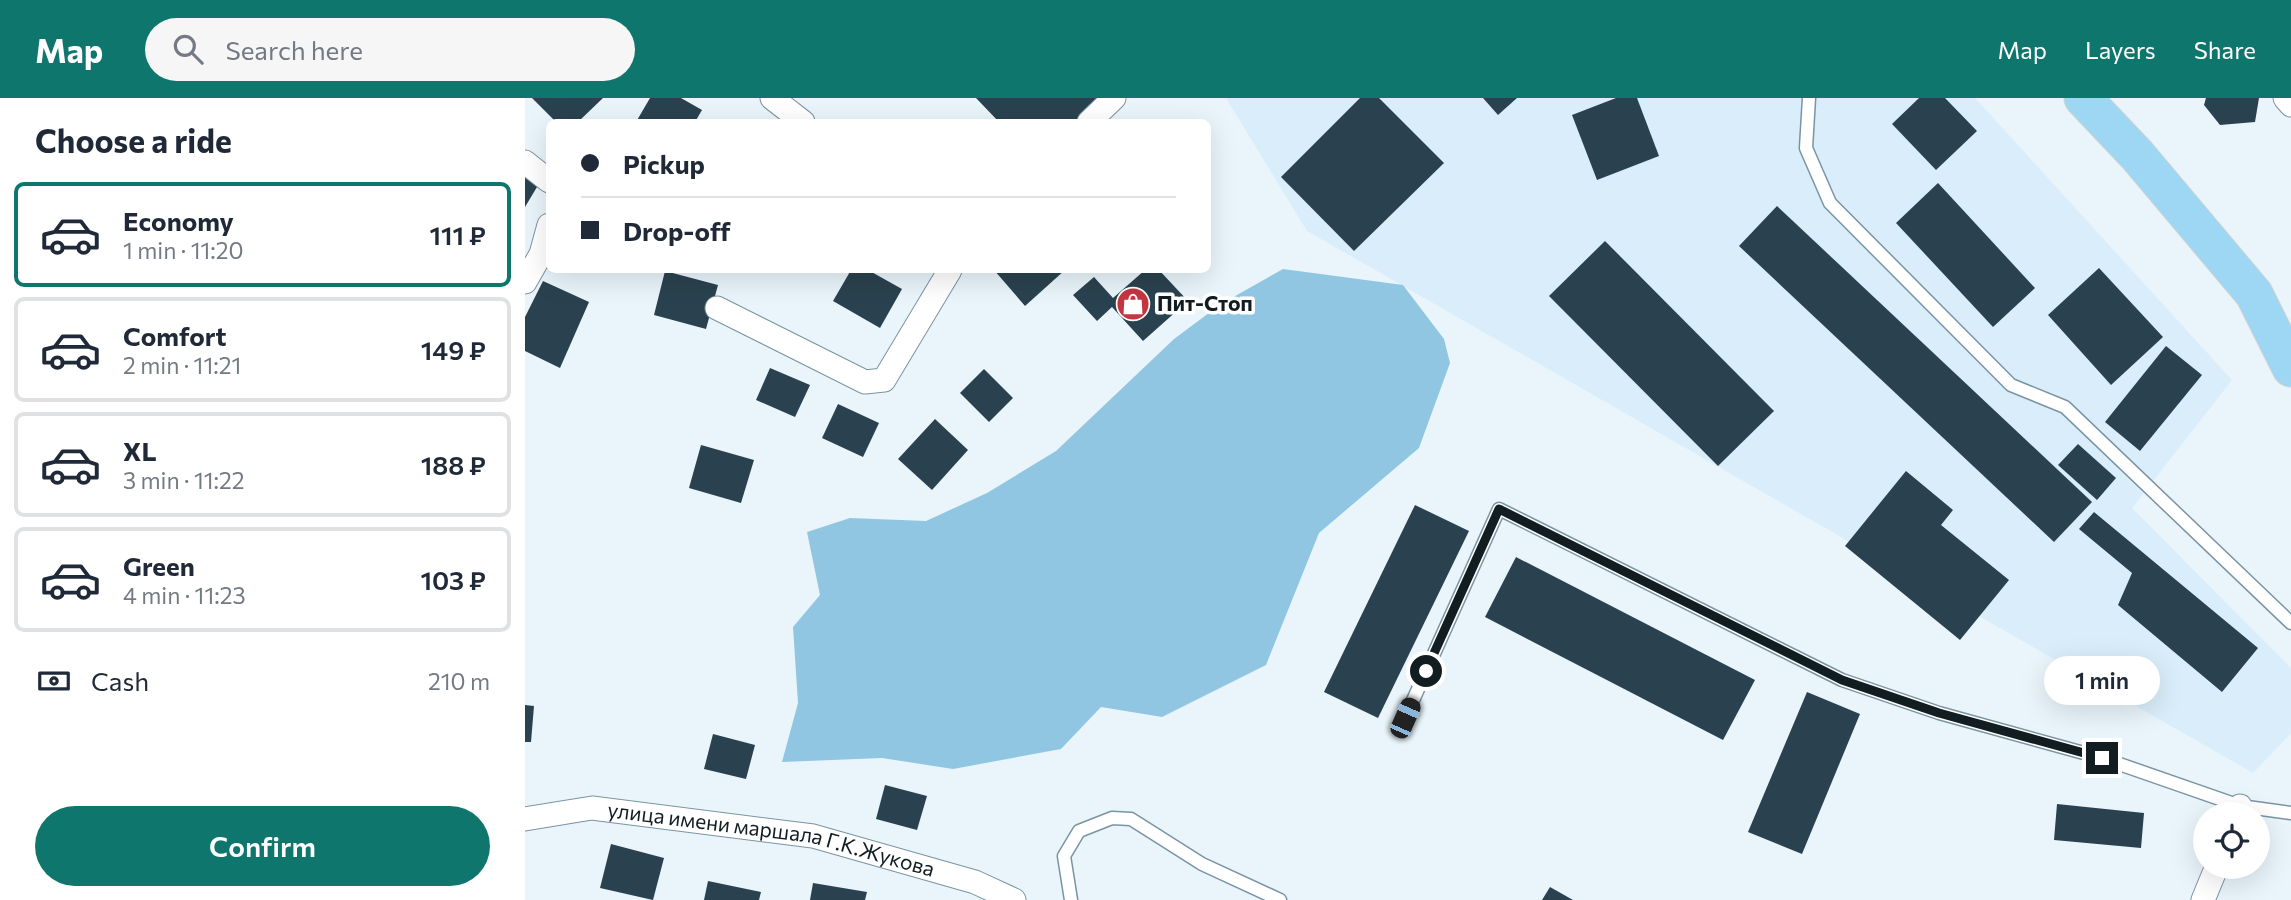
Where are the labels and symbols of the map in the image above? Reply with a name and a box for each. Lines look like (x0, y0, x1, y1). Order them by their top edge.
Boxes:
shop icon: Пит-Стоп (1114, 285, 1152, 323)
place label: Пит-Стоп (1157, 290, 1253, 315)
route start (1410, 655, 1442, 687)
callout: 1 min (2044, 656, 2160, 706)
car (1387, 695, 1424, 741)
route end (2086, 742, 2118, 774)
street label: улица имени маршала Г.К.Жукова (606, 796, 938, 881)

